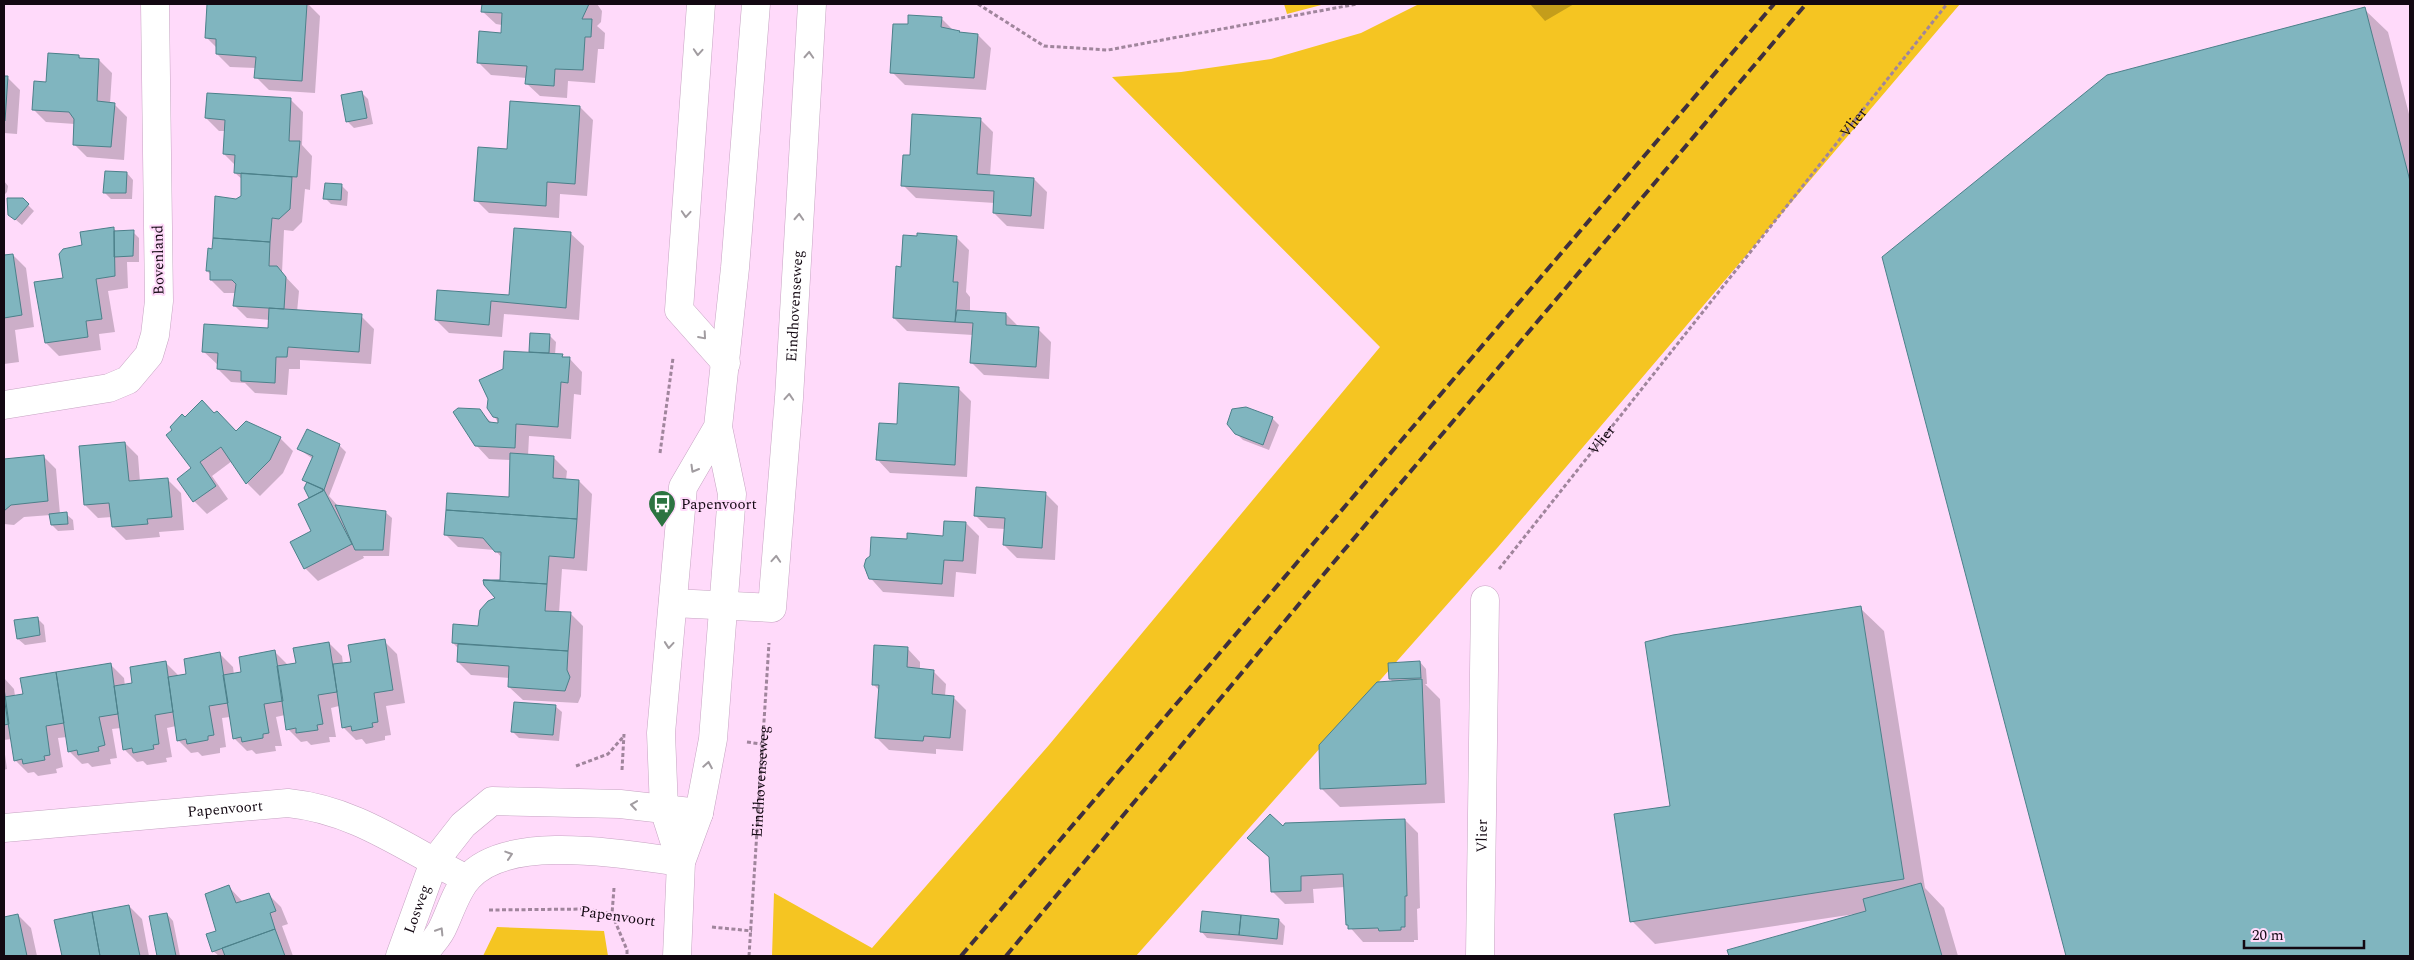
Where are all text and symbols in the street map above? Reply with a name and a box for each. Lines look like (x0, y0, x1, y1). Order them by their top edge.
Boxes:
one-way arrow (692, 49, 703, 57)
one-way arrow (803, 51, 814, 59)
street label: Vlier (1834, 102, 1873, 143)
one-way arrow (681, 211, 692, 219)
one-way arrow (794, 213, 805, 221)
street label: Bovenland (146, 225, 171, 295)
street label: Eindhovenseweg (780, 249, 810, 363)
one-way arrow (697, 331, 706, 340)
one-way arrow (783, 393, 794, 401)
street label: Vlier (1582, 420, 1621, 460)
one-way arrow (690, 463, 700, 472)
bus stop icon: Papenvoort (647, 489, 677, 528)
place label: Papenvoort (681, 493, 757, 516)
one-way arrow (770, 555, 781, 563)
one-way arrow (664, 642, 675, 650)
street label: Eindhovenseweg (746, 725, 776, 838)
one-way arrow (703, 761, 713, 770)
street label: Papenvoort (186, 794, 264, 824)
one-way arrow (629, 800, 637, 811)
street label: Vlier (1470, 819, 1494, 853)
one-way arrow (504, 851, 513, 861)
street label: Losweg (398, 881, 437, 937)
street label: Papenvoort (579, 900, 657, 933)
scale bar (2244, 918, 2364, 950)
text: 20 m (2252, 924, 2284, 947)
one-way arrow (433, 928, 443, 937)

